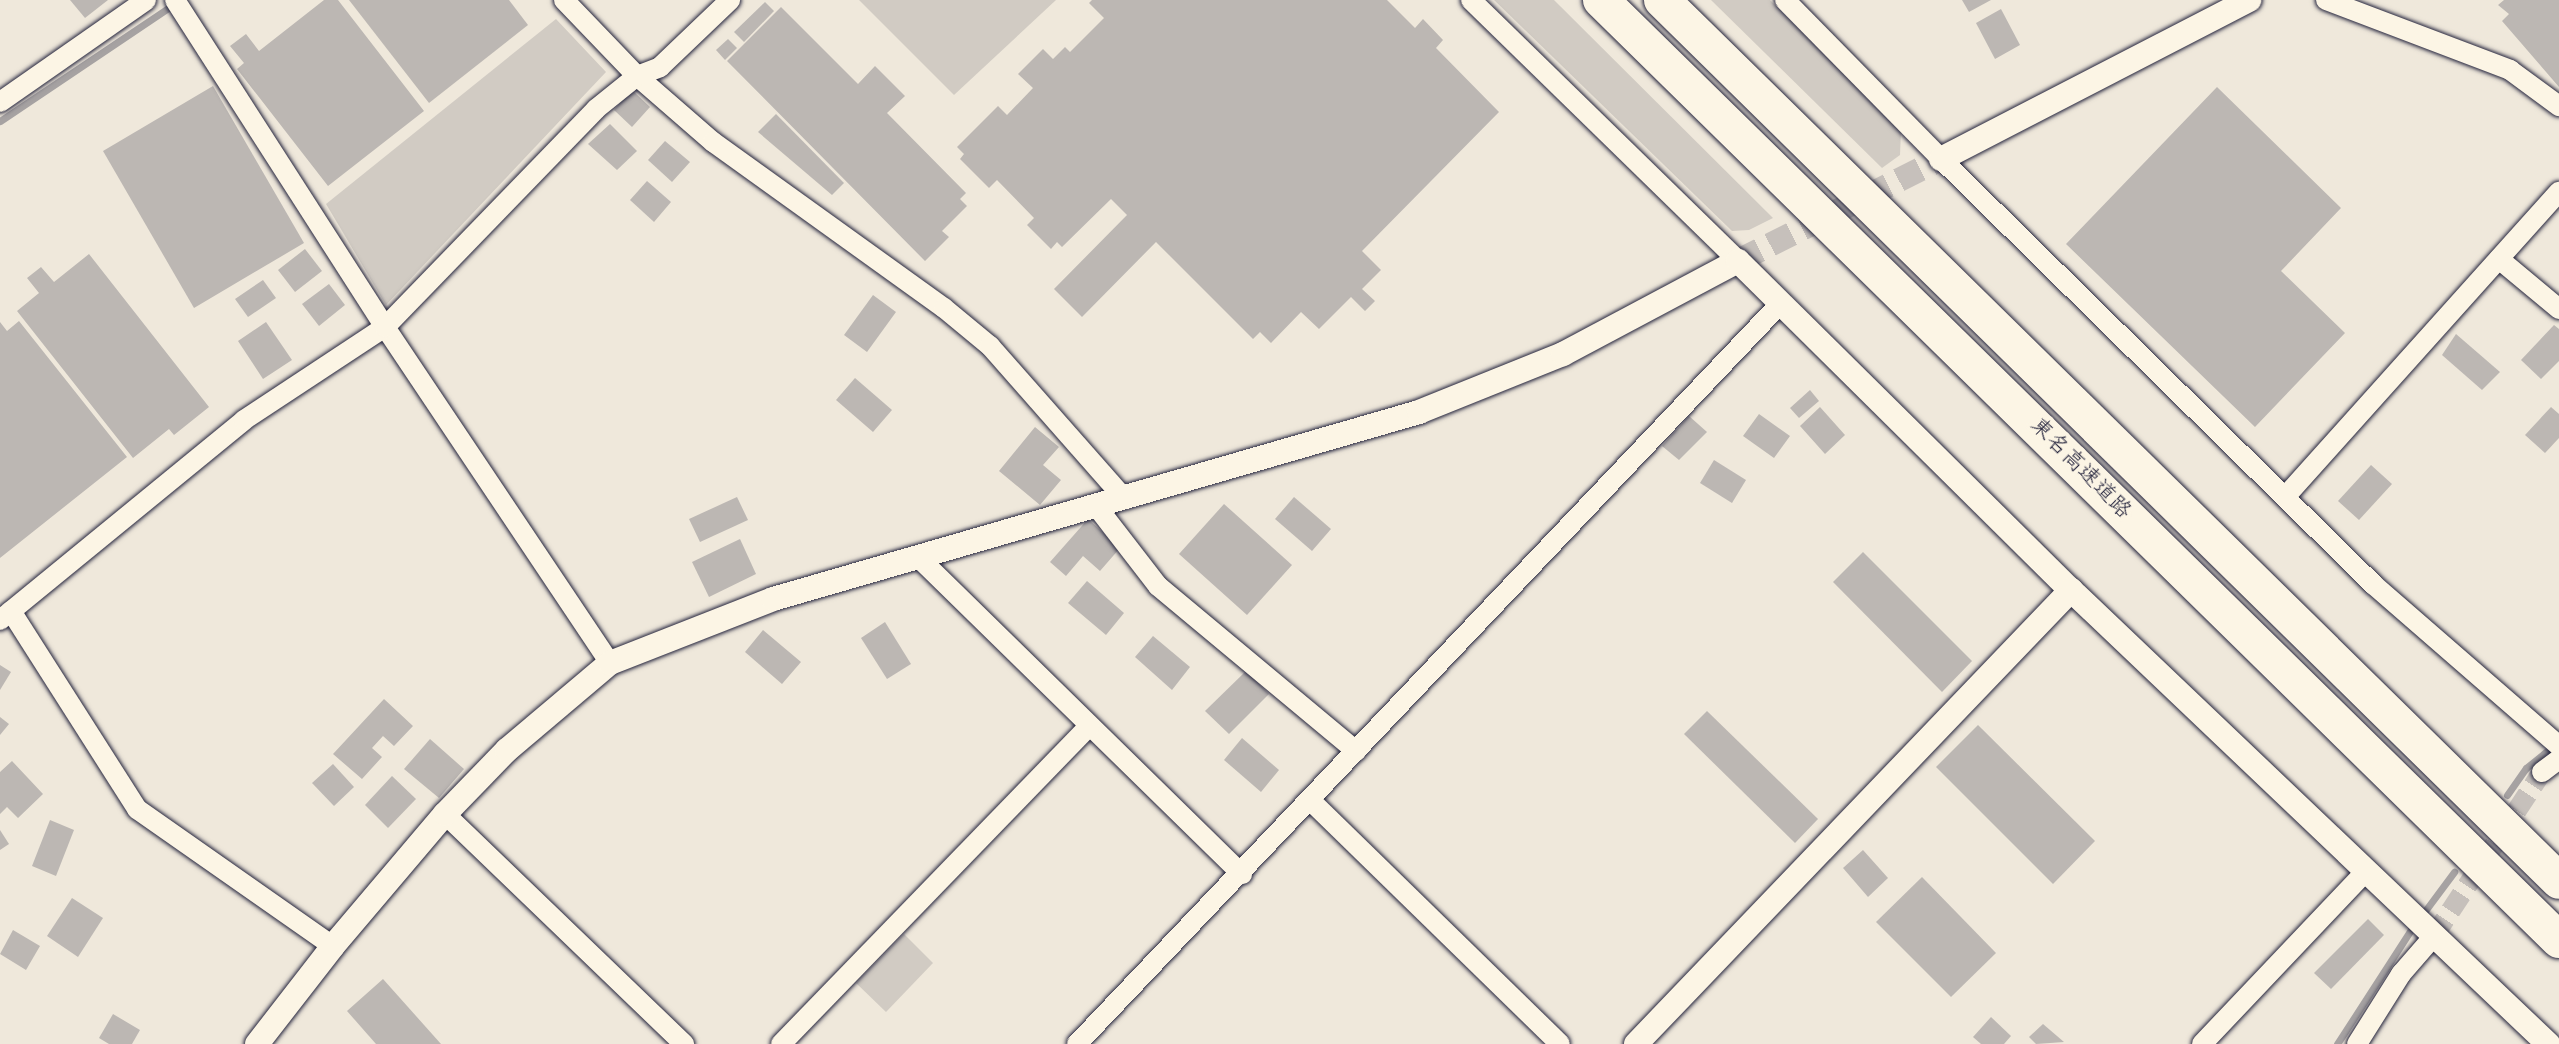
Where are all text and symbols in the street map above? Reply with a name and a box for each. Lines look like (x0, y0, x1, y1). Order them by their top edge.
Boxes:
street label: 東名高速道路 (2023, 414, 2135, 526)

